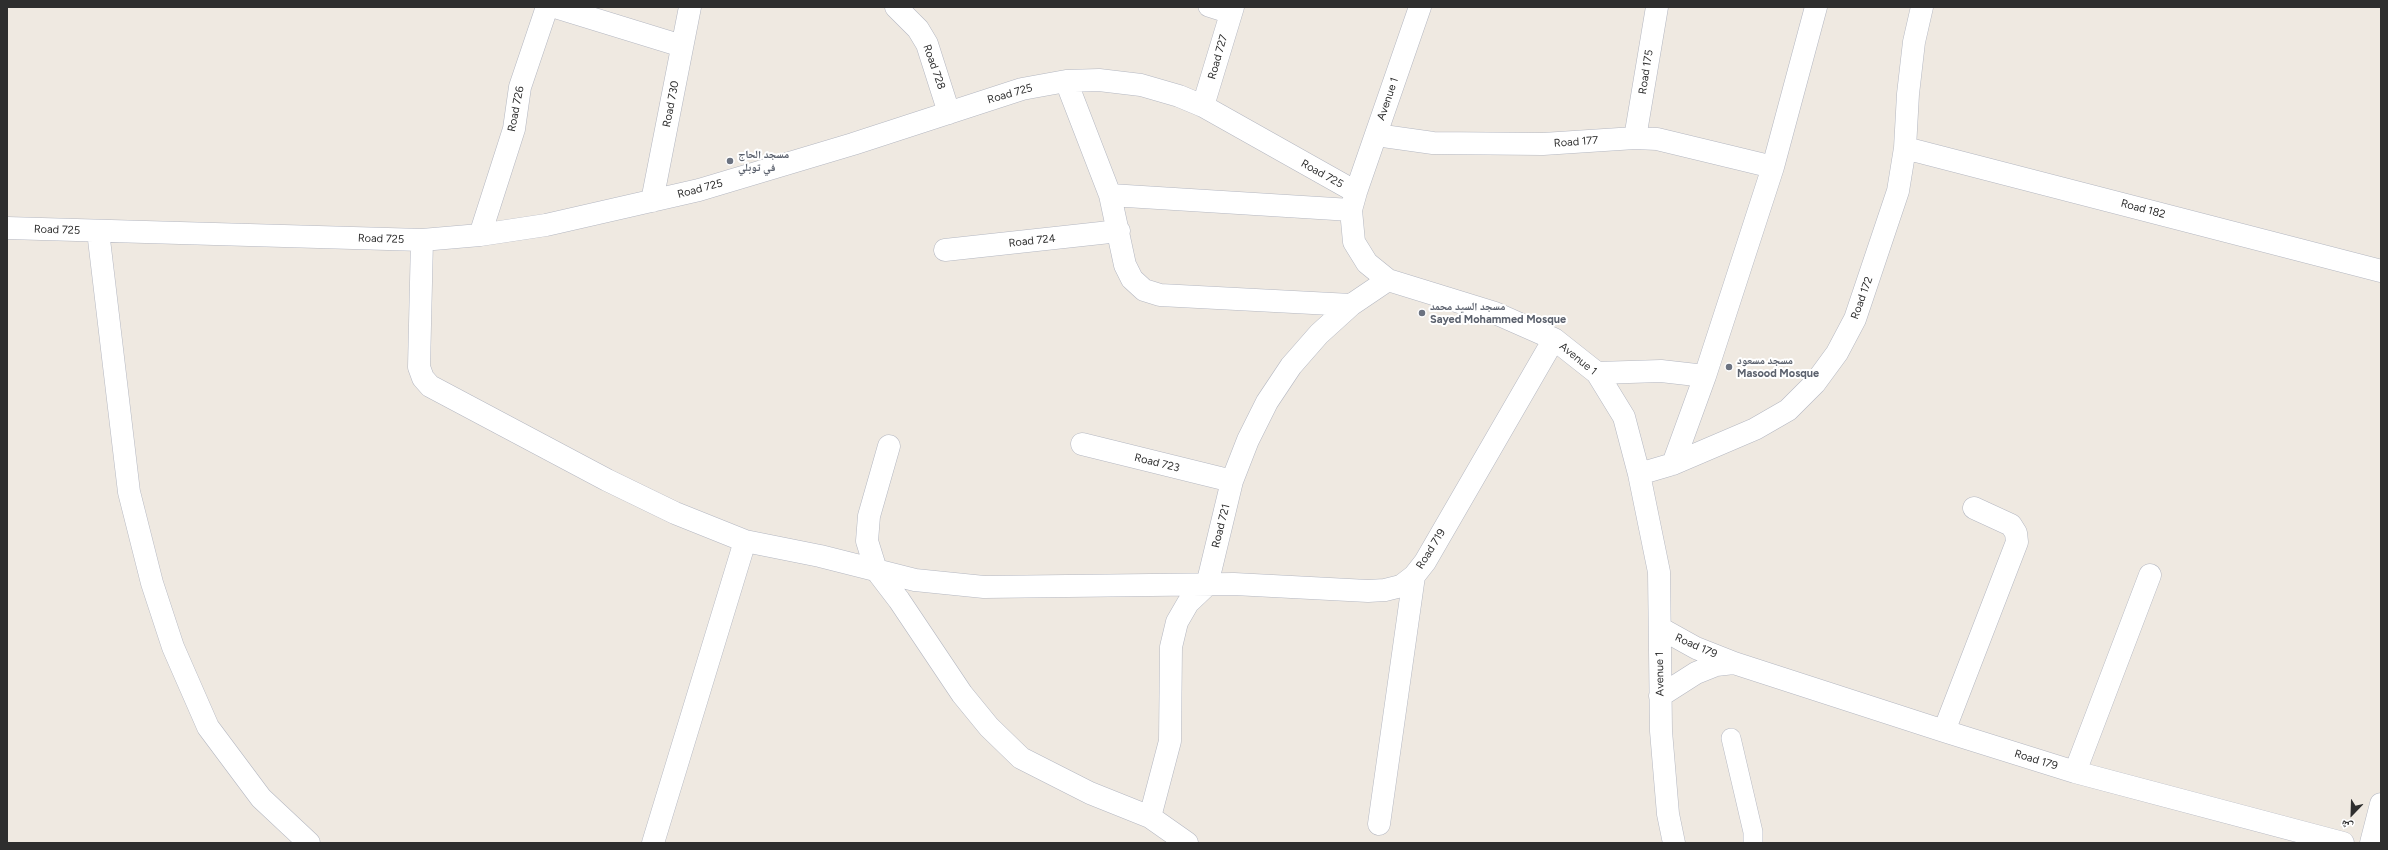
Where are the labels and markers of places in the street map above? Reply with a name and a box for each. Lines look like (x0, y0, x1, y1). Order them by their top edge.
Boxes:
place label: مسجد الحاج في توبلي (738, 148, 789, 174)
marker: مسجد الحاج في توبلي (725, 156, 735, 166)
place label: مسجد السيد محمد Sayed Mohammed Mosque (1430, 300, 1566, 326)
marker: مسجد السيد محمد Sayed Mohammed Mosque (1417, 308, 1427, 318)
place label: مسجد مسعود Masood Mosque (1737, 354, 1819, 380)
marker: مسجد مسعود Masood Mosque (1724, 362, 1734, 372)

